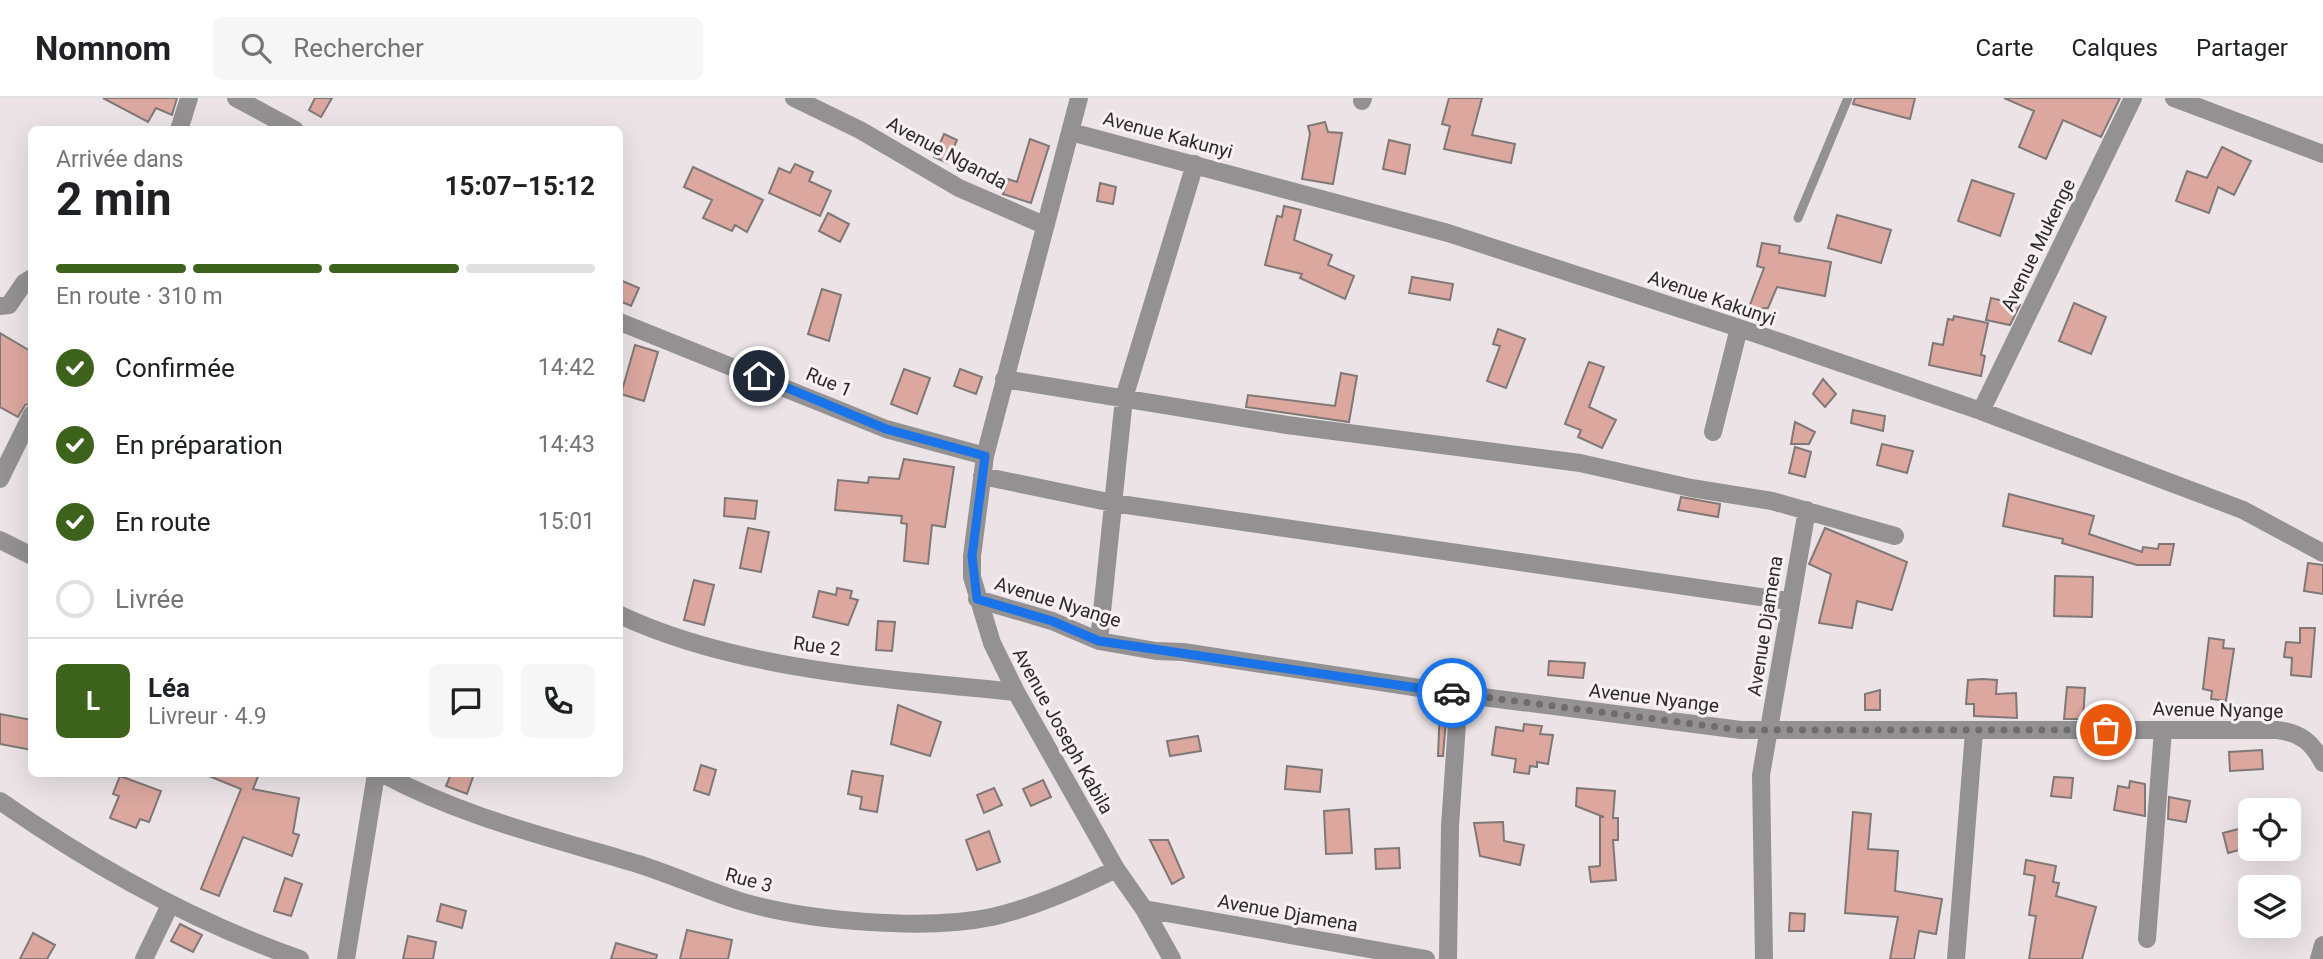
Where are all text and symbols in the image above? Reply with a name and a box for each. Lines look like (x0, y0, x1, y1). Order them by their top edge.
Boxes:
search box (213, 17, 703, 80)
text: Nomnom (35, 29, 171, 68)
icon: search (237, 29, 275, 67)
text: Rechercher (293, 33, 424, 63)
text: Carte (1975, 34, 2033, 62)
text: Calques (2071, 34, 2158, 62)
text: Partager (2196, 34, 2288, 62)
street label: Avenue Kakunyi (1101, 107, 1235, 163)
street label: Avenue Nganda (883, 112, 1011, 194)
text: Arrivée dans (56, 146, 183, 173)
text: 15:07–15:12 (445, 171, 595, 201)
text: 2 min (56, 172, 172, 226)
street label: Avenue Mukenge (1996, 175, 2080, 315)
street label: Avenue Kakunyi (1645, 265, 1779, 331)
text: En route · 310 m (56, 283, 223, 310)
pin (729, 346, 789, 406)
icon: check (56, 349, 94, 387)
text: Confirmée (115, 353, 235, 383)
text: 14:42 (538, 354, 595, 381)
icon: home (740, 357, 778, 395)
street label: Rue 1 (803, 362, 855, 402)
icon: check (56, 426, 94, 464)
text: En préparation (115, 430, 283, 460)
text: 14:43 (538, 431, 595, 458)
icon: check (56, 503, 94, 541)
text: En route (115, 507, 211, 537)
text: 15:01 (538, 508, 595, 535)
street label: Avenue Djamena (1743, 554, 1787, 698)
street label: Avenue Nyange (992, 572, 1124, 632)
text: Livrée (115, 584, 184, 614)
street label: Rue 2 (792, 631, 842, 661)
street label: Avenue Joseph Kabila (1008, 644, 1118, 818)
courier (1417, 658, 1487, 728)
button: chat (429, 664, 503, 738)
button: phone (521, 664, 595, 738)
text: Léa (148, 673, 190, 703)
icon: car (1433, 674, 1471, 712)
street label: Avenue Nyange (1588, 679, 1720, 717)
text: L (86, 686, 100, 716)
street label: Avenue Nyange (2152, 697, 2284, 723)
pin (2076, 700, 2136, 760)
text: Livreur · 4.9 (148, 703, 267, 730)
icon: bag (2087, 711, 2125, 749)
map controls (2238, 798, 2301, 938)
button: locate (2238, 798, 2301, 861)
street label: Rue 3 (723, 863, 775, 897)
button: layers (2238, 875, 2301, 938)
street label: Avenue Djamena (1216, 889, 1360, 937)

